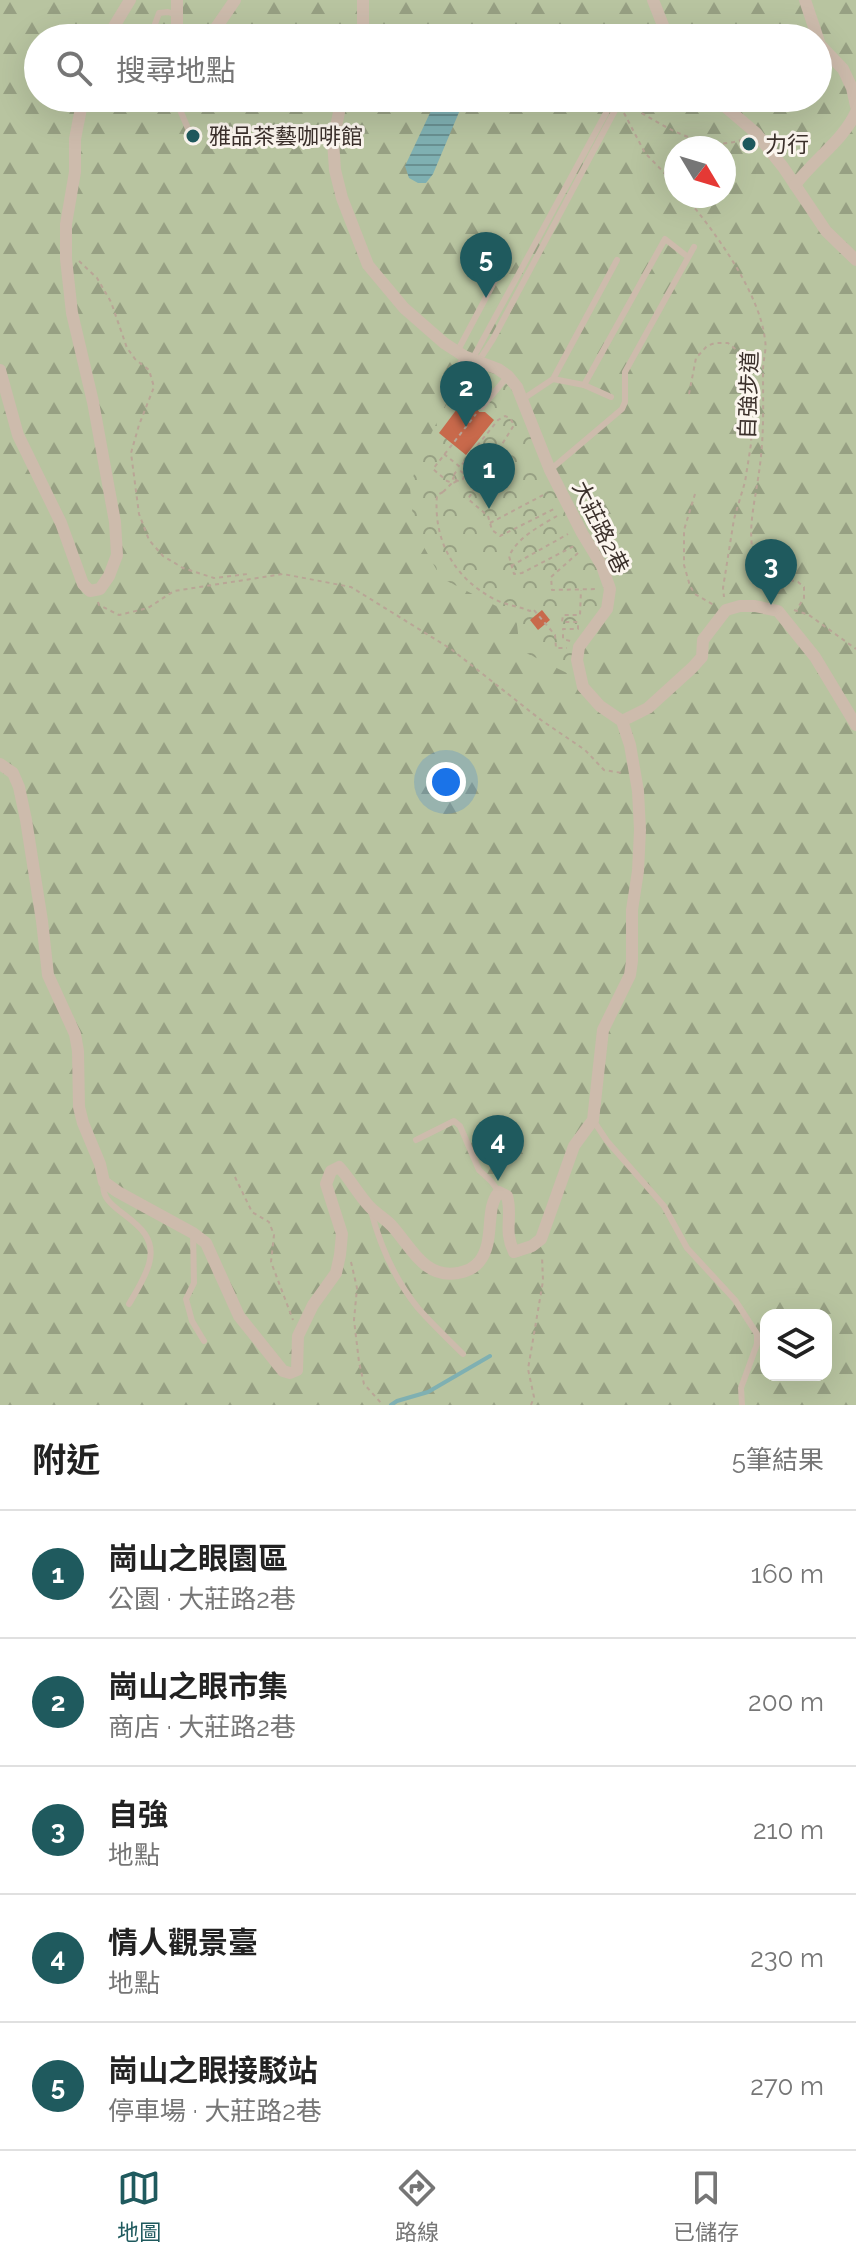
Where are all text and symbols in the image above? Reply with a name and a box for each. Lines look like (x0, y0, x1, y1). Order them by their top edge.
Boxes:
search box (24, 24, 832, 112)
icon: search (52, 46, 96, 90)
text: 搜尋地點 (116, 53, 236, 88)
place label: 雅品茶藝咖啡館 (209, 123, 363, 149)
marker: 雅品茶藝咖啡館 (184, 127, 202, 145)
place label: 力行 (765, 131, 809, 157)
marker: 力行 (740, 135, 758, 153)
north arrow (664, 136, 736, 208)
pin: 5 (460, 232, 512, 298)
street label: 自強步道 (733, 351, 763, 439)
pin: 2 (440, 361, 492, 427)
pin: 1 (463, 443, 515, 509)
street label: 大莊路2巷 (568, 477, 634, 577)
pin: 3 (745, 539, 797, 605)
your location (426, 762, 466, 802)
pin: 4 (472, 1115, 524, 1181)
map controls (760, 1309, 832, 1381)
button: layers (760, 1309, 832, 1381)
text: 附近 (32, 1440, 100, 1480)
text: 5筆結果 (732, 1445, 824, 1475)
text: 崗山之眼園區 (108, 1541, 288, 1576)
text: 1 (52, 1559, 64, 1589)
text: 160 m (751, 1559, 824, 1589)
text: 公園 · 大莊路2巷 (108, 1584, 296, 1614)
text: 崗山之眼市集 (108, 1669, 288, 1704)
text: 2 (51, 1687, 65, 1717)
text: 200 m (748, 1687, 824, 1717)
text: 商店 · 大莊路2巷 (108, 1712, 296, 1742)
text: 自強 (108, 1797, 168, 1832)
text: 3 (51, 1815, 65, 1845)
text: 210 m (753, 1815, 824, 1845)
text: 地點 (108, 1840, 160, 1870)
text: 情人觀景臺 (108, 1925, 258, 1960)
text: 4 (51, 1943, 65, 1973)
text: 230 m (750, 1943, 824, 1973)
text: 地點 (108, 1968, 160, 1998)
text: 崗山之眼接駁站 (108, 2053, 318, 2088)
text: 5 (51, 2071, 65, 2101)
text: 270 m (750, 2071, 824, 2101)
text: 停車場 · 大莊路2巷 (108, 2096, 322, 2126)
tab: 地圖 (117, 2166, 161, 2246)
tab: 路線 (395, 2166, 439, 2246)
tab: 已儲存 (673, 2166, 739, 2246)

